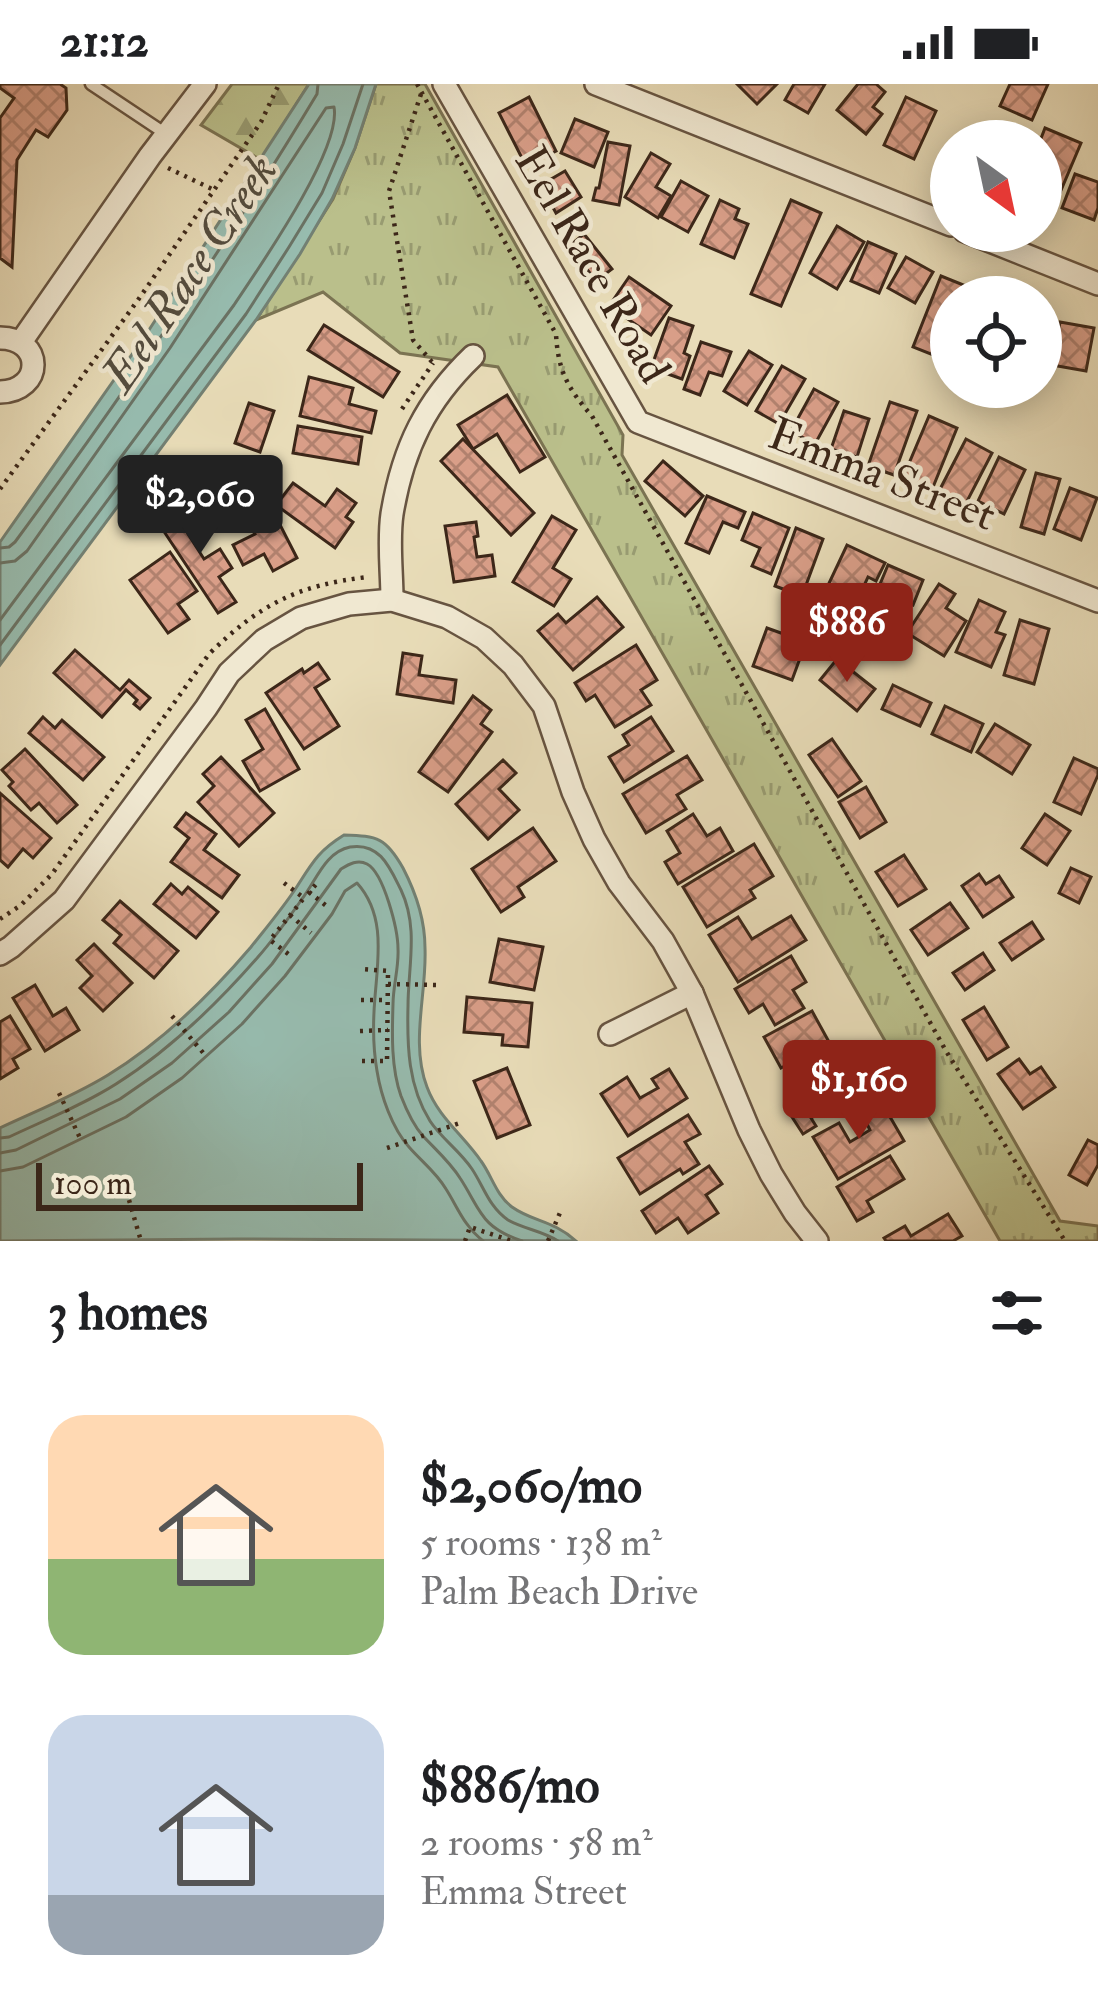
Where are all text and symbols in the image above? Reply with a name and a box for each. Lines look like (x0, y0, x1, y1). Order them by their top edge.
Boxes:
text: 21:12 (60, 14, 149, 70)
north arrow (930, 120, 1062, 252)
map controls (930, 120, 1062, 408)
street label: Eel Race Road (502, 137, 682, 393)
water label: Eel Race Creek (87, 143, 291, 405)
button: locate (930, 276, 1062, 408)
street label: Emma Street (761, 406, 1003, 544)
pin: $2,060 (102, 455, 298, 557)
text: $2,060 (145, 469, 255, 518)
pin: $886 (776, 583, 918, 685)
text: $886 (808, 597, 886, 646)
pin: $1,160 (761, 1040, 957, 1142)
text: $1,160 (810, 1054, 908, 1103)
scale bar (36, 1157, 363, 1210)
text: 100 m (54, 1163, 132, 1204)
icon: filters (984, 1280, 1050, 1346)
text: 3 homes (48, 1281, 208, 1345)
text: $2,060/mo (420, 1454, 642, 1518)
icon: home (144, 1463, 288, 1607)
text: 5 rooms · 138 m² (420, 1518, 662, 1567)
text: Palm Beach Drive (420, 1567, 698, 1616)
text: $886/mo (420, 1754, 600, 1818)
icon: home (144, 1763, 288, 1907)
text: 2 rooms · 58 m² (420, 1818, 653, 1867)
text: Emma Street (420, 1867, 627, 1916)

